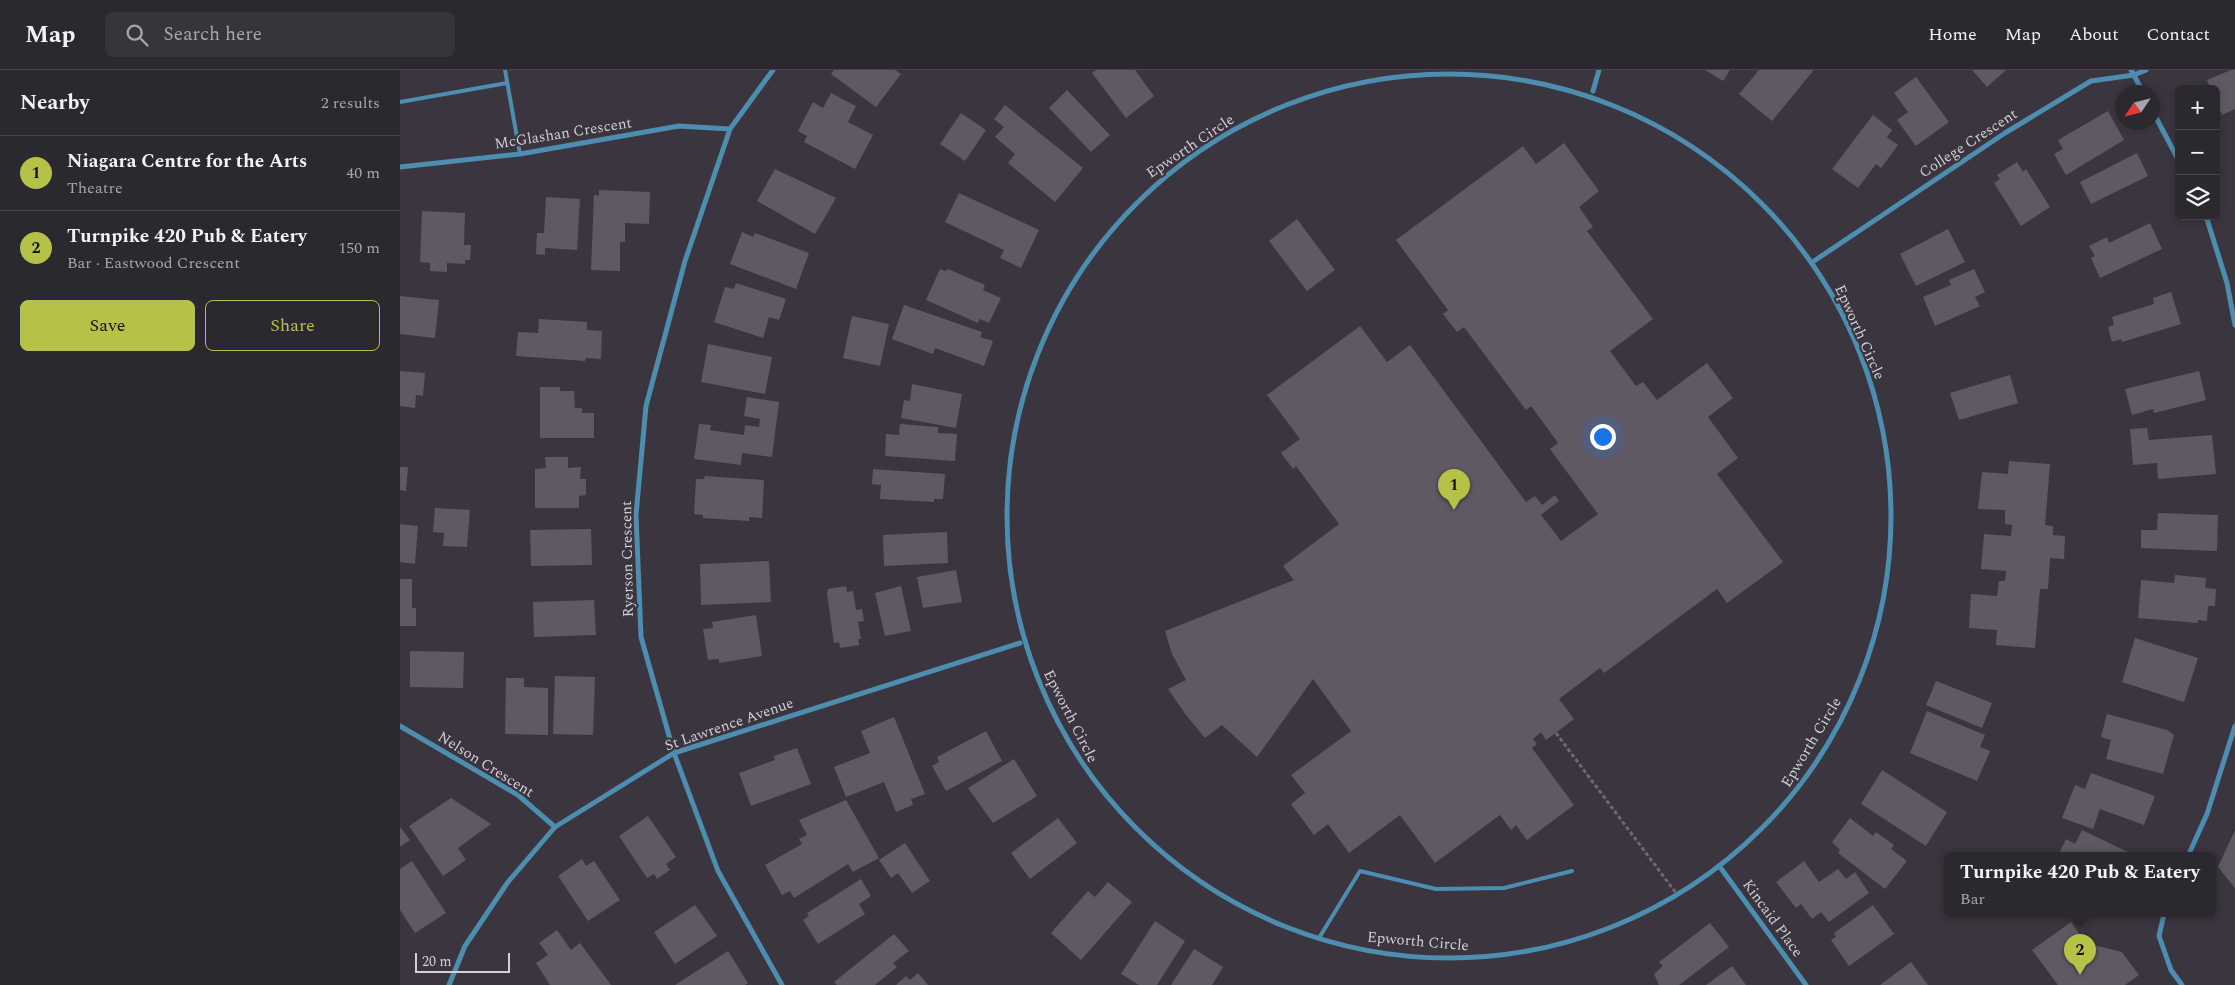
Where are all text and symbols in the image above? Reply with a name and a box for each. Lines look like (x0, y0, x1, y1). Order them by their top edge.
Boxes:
search box (105, 12, 455, 57)
text: Map (25, 17, 75, 53)
text: Search here (163, 20, 262, 49)
icon: search (123, 21, 151, 49)
text: Home (1928, 21, 1977, 48)
text: Map (2005, 21, 2041, 48)
text: About (2069, 21, 2119, 48)
text: Contact (2147, 21, 2210, 48)
north arrow (2115, 85, 2160, 130)
map controls (2175, 85, 2220, 220)
button: + (2175, 85, 2220, 130)
text: Nearby (20, 87, 90, 119)
text: 2 results (321, 91, 380, 115)
street label: College Crescent (1915, 103, 2022, 184)
street label: Epworth Circle (1142, 108, 1239, 184)
street label: McGlashan Crescent (493, 111, 633, 156)
button: − (2175, 130, 2220, 175)
text: Niagara Centre for the Arts (67, 147, 307, 176)
text: 1 (32, 161, 40, 185)
text: 40 m (346, 161, 380, 185)
button: layers (2175, 175, 2220, 220)
text: Theatre (67, 176, 123, 200)
text: Turnpike 420 Pub & Eatery (67, 222, 307, 251)
text: 2 (32, 236, 40, 260)
text: 150 m (338, 236, 380, 260)
text: Bar · Eastwood Crescent (67, 251, 240, 275)
street label: Epworth Circle (1828, 281, 1891, 383)
button: Save (20, 300, 195, 351)
button: Share (205, 300, 380, 351)
your location (1590, 424, 1616, 450)
pin: 1 (1438, 469, 1470, 510)
street label: Ryerson Crescent (615, 501, 640, 617)
street label: Epworth Circle (1037, 666, 1104, 767)
street label: St Lawrence Avenue (662, 692, 797, 757)
street label: Epworth Circle (1775, 693, 1848, 792)
street label: Nelson Crescent (433, 726, 538, 803)
popup (1944, 852, 2216, 917)
text: Turnpike 420 Pub & Eatery (1960, 858, 2200, 887)
street label: Kincaid Place (1736, 875, 1809, 962)
text: Bar (1960, 887, 1985, 911)
street label: Epworth Circle (1366, 926, 1470, 957)
pin: 2 (2064, 934, 2096, 975)
scale bar (415, 950, 510, 973)
text: 20 m (422, 951, 452, 972)

